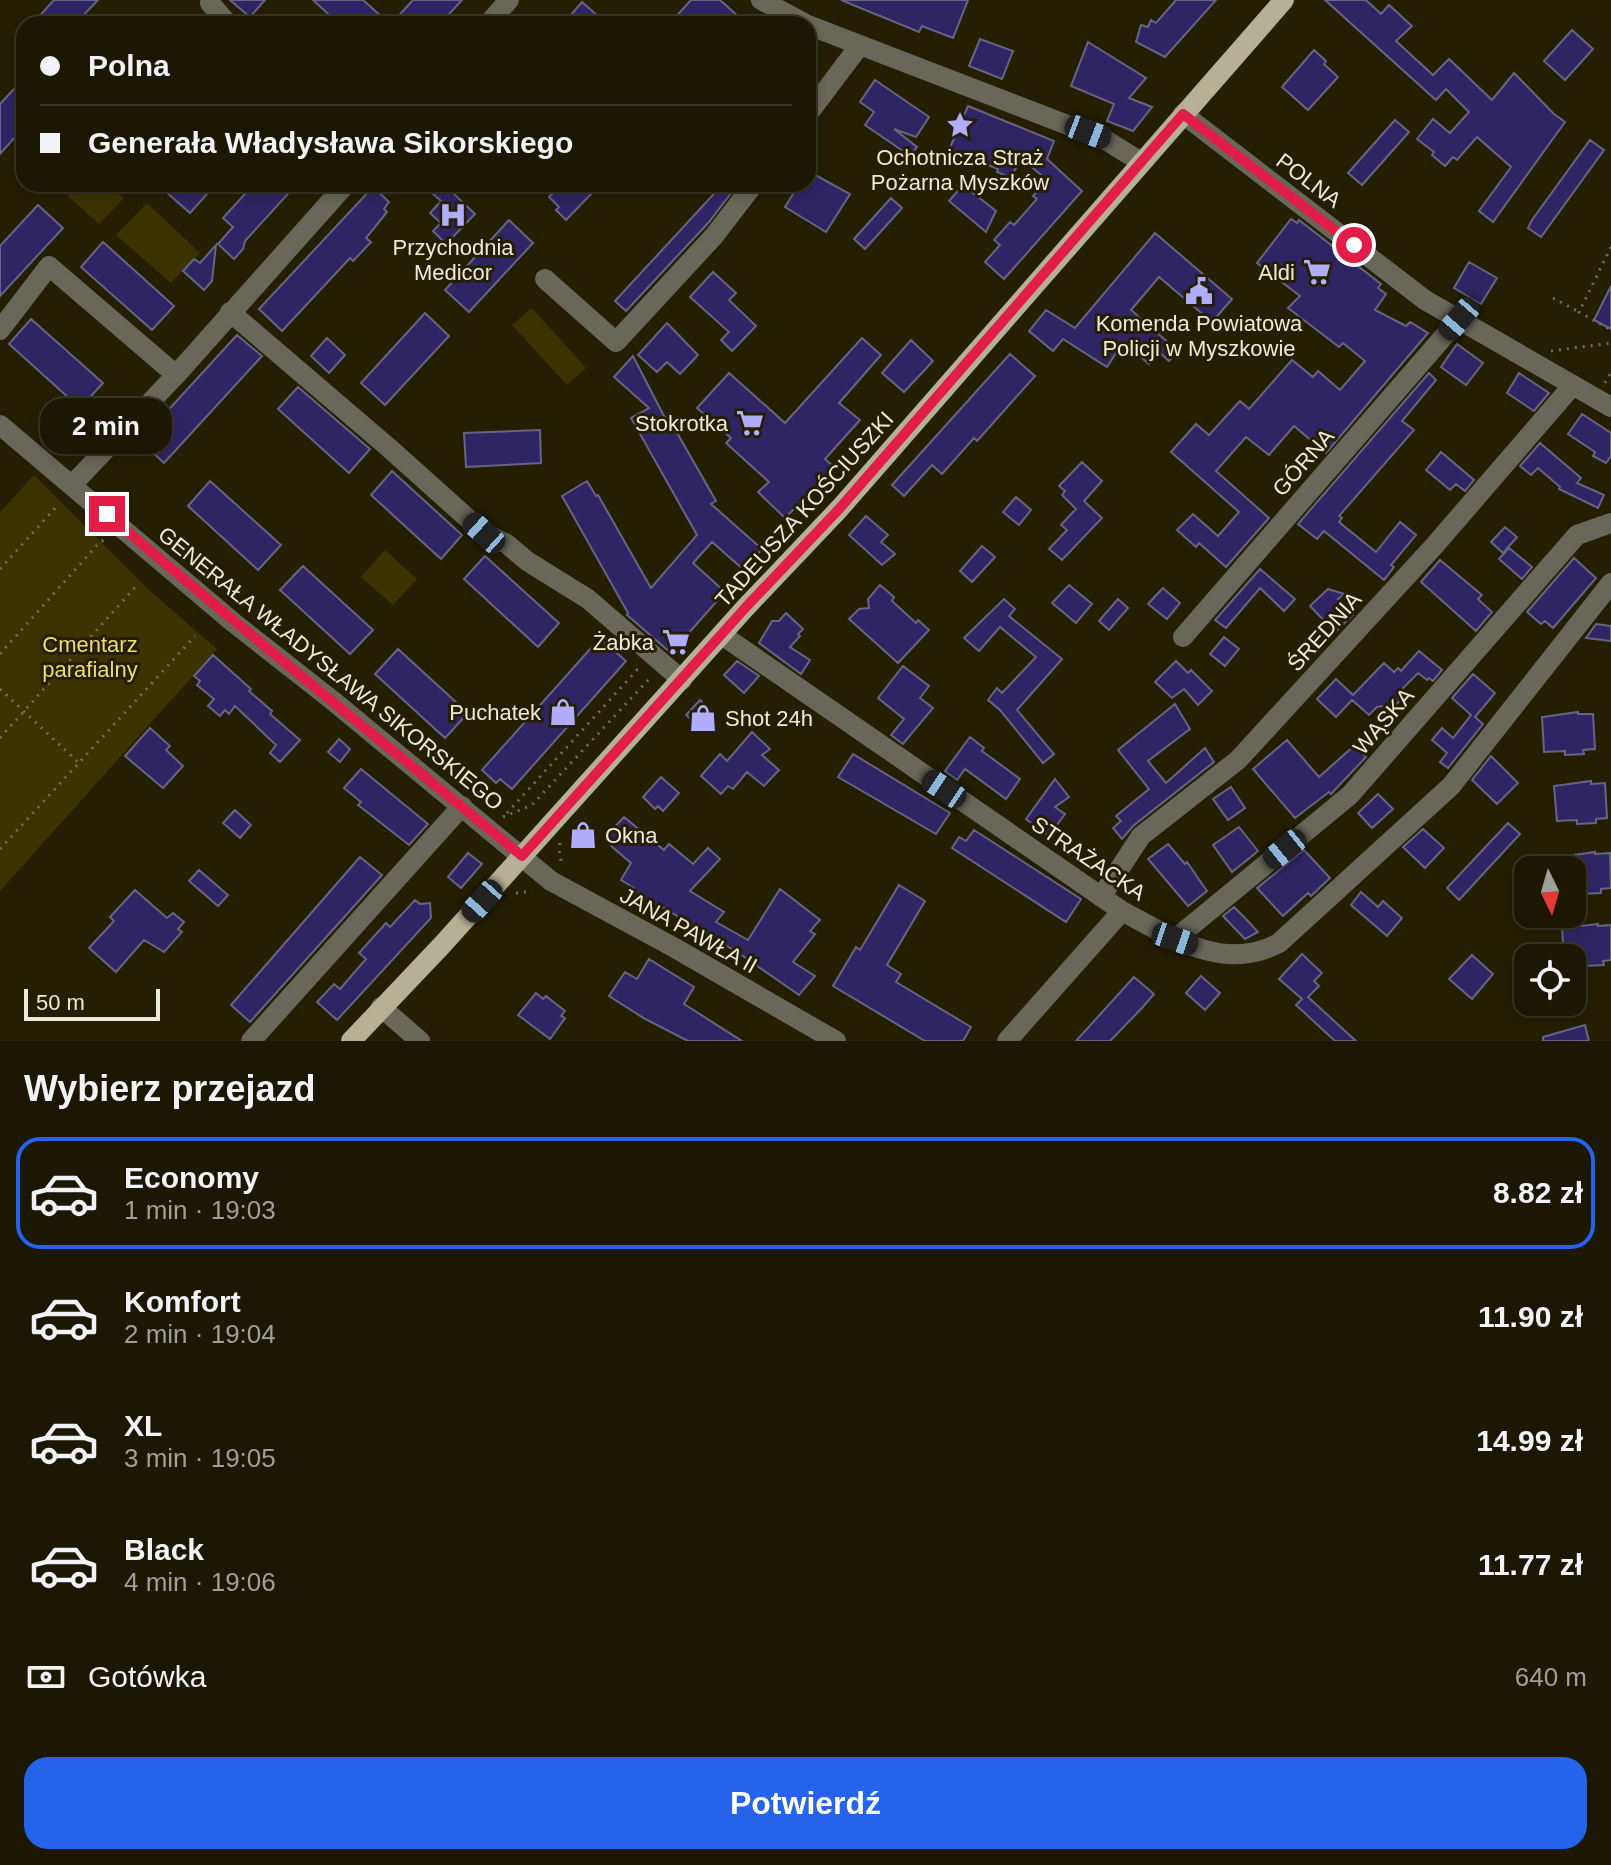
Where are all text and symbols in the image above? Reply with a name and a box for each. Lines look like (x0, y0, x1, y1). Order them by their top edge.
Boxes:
text: Polna (88, 49, 170, 82)
place icon: Ochotnicza Straż Pożarna Myszków (945, 110, 975, 140)
car (1061, 112, 1115, 152)
text: Generała Władysława Sikorskiego (88, 126, 573, 159)
place label: Ochotnicza Straż Pożarna Myszków (871, 145, 1049, 195)
street label: POLNA (1271, 148, 1346, 213)
hospital icon: Przychodnia Medicor (438, 200, 468, 230)
route start (1336, 227, 1372, 263)
place label: Przychodnia Medicor (392, 235, 514, 285)
supermarket icon: Aldi (1302, 257, 1332, 287)
place label: Aldi (1258, 260, 1295, 285)
public building icon: Komenda Powiatowa Policji w Myszkowie (1184, 276, 1214, 306)
car (1434, 293, 1484, 345)
place label: Komenda Powiatowa Policji w Myszkowie (1096, 311, 1303, 361)
callout: 2 min (41, 398, 173, 454)
street label: TADEUSZA KOŚCIUSZKI (710, 407, 899, 612)
supermarket icon: Stokrotka (735, 408, 765, 438)
text: 2 min (72, 411, 140, 441)
place label: Stokrotka (635, 411, 729, 436)
street label: GÓRNA (1267, 423, 1339, 501)
route end (89, 496, 125, 532)
car (458, 508, 510, 558)
street label: GENERAŁA WŁADYSŁAWA SIKORSKIEGO (153, 521, 508, 815)
street label: ŚREDNIA (1282, 586, 1367, 676)
supermarket icon: Żabka (661, 627, 691, 657)
place label: Żabka (593, 630, 655, 655)
park label: Cmentarz parafialny (42, 632, 138, 682)
street label: WĄSKA (1348, 683, 1419, 760)
shop icon: Puchatek (548, 697, 578, 727)
place label: Puchatek (449, 700, 542, 725)
shop icon: Shot 24h (688, 703, 718, 733)
place label: Shot 24h (725, 706, 813, 731)
car (917, 766, 971, 812)
street label: STRAŻACKA (1027, 811, 1151, 906)
shop icon: Okna (568, 820, 598, 850)
place label: Okna (605, 823, 658, 848)
car (1259, 825, 1311, 873)
north arrow (1514, 856, 1586, 928)
map controls (1514, 856, 1586, 1016)
car (457, 875, 507, 927)
street label: JANA PAWŁA II (616, 882, 762, 978)
car (1148, 920, 1202, 958)
button: locate (1514, 944, 1586, 1016)
scale bar (24, 985, 160, 1021)
text: 50 m (36, 990, 85, 1015)
text: Wybierz przejazd (24, 1068, 315, 1109)
icon: car (28, 1157, 100, 1229)
text: Economy (124, 1161, 259, 1194)
text: 8.82 zł (1493, 1176, 1583, 1209)
text: 1 min · 19:03 (124, 1195, 276, 1225)
icon: car (28, 1281, 100, 1353)
text: Komfort (124, 1285, 241, 1318)
text: 11.90 zł (1478, 1300, 1583, 1333)
text: 2 min · 19:04 (124, 1319, 276, 1349)
icon: car (28, 1405, 100, 1477)
text: XL (124, 1409, 162, 1442)
text: 14.99 zł (1476, 1424, 1583, 1457)
text: 3 min · 19:05 (124, 1443, 276, 1473)
icon: car (28, 1529, 100, 1601)
text: Black (124, 1533, 204, 1566)
text: 11.77 zł (1478, 1548, 1583, 1581)
text: 4 min · 19:06 (124, 1567, 276, 1597)
icon: cash (24, 1655, 68, 1699)
text: Gotówka (88, 1660, 206, 1693)
text: 640 m (1515, 1662, 1587, 1692)
button: Potwierdź (24, 1757, 1587, 1849)

